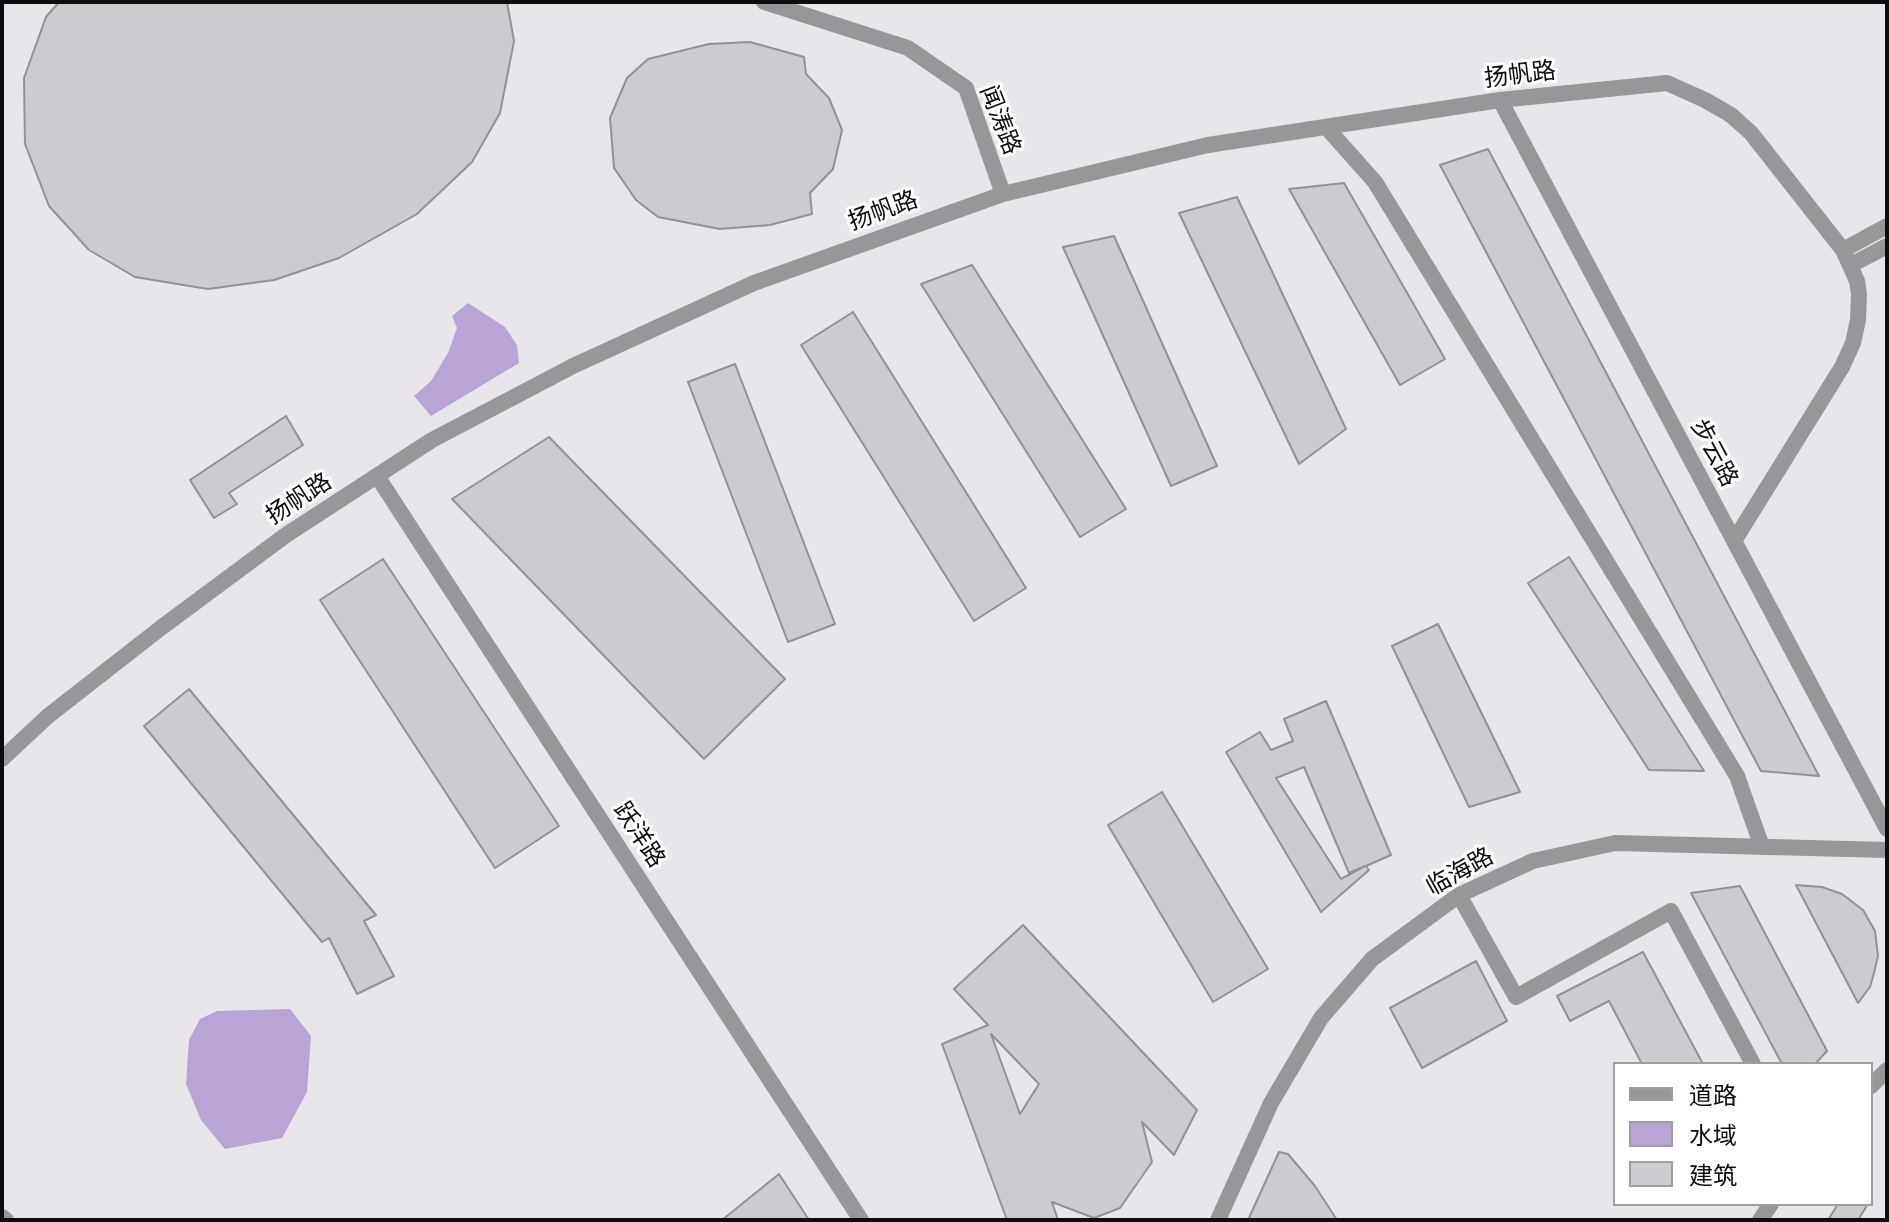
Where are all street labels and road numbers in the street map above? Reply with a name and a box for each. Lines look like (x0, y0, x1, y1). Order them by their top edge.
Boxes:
street label: 扬帆路 (1483, 56, 1557, 94)
street label: 闻涛路 (974, 81, 1026, 159)
street label: 扬帆路 (844, 185, 922, 237)
street label: 步云路 (1684, 414, 1744, 492)
street label: 扬帆路 (261, 467, 337, 531)
street label: 跃洋路 (607, 797, 671, 873)
street label: 临海路 (1422, 842, 1498, 902)

